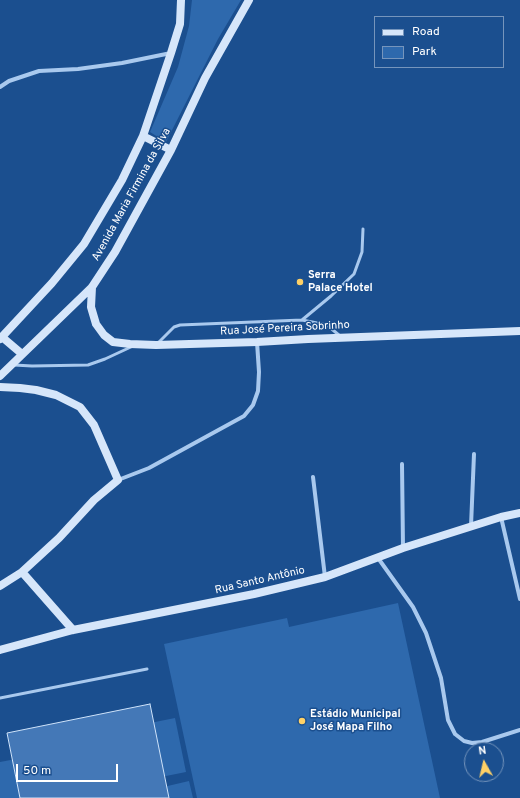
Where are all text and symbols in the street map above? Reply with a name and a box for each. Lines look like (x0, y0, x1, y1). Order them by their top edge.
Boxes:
legend (374, 16, 504, 68)
text: Road (412, 24, 440, 40)
text: Park (412, 44, 437, 60)
street label: Avenida Maria Firmina da Silva (90, 126, 174, 264)
place label: Serra Palace Hotel (308, 269, 373, 295)
marker: Serra Palace Hotel (295, 277, 305, 287)
street label: Rua José Pereira Sobrinho (220, 319, 350, 339)
street label: Rua Santo Antônio (214, 564, 306, 598)
place label: Estádio Municipal José Mapa Filho (310, 708, 401, 734)
marker: Estádio Municipal José Mapa Filho (297, 716, 307, 726)
north arrow (464, 742, 504, 782)
text: N (478, 744, 487, 759)
scale bar (18, 756, 120, 782)
text: 50 m (23, 763, 51, 779)

